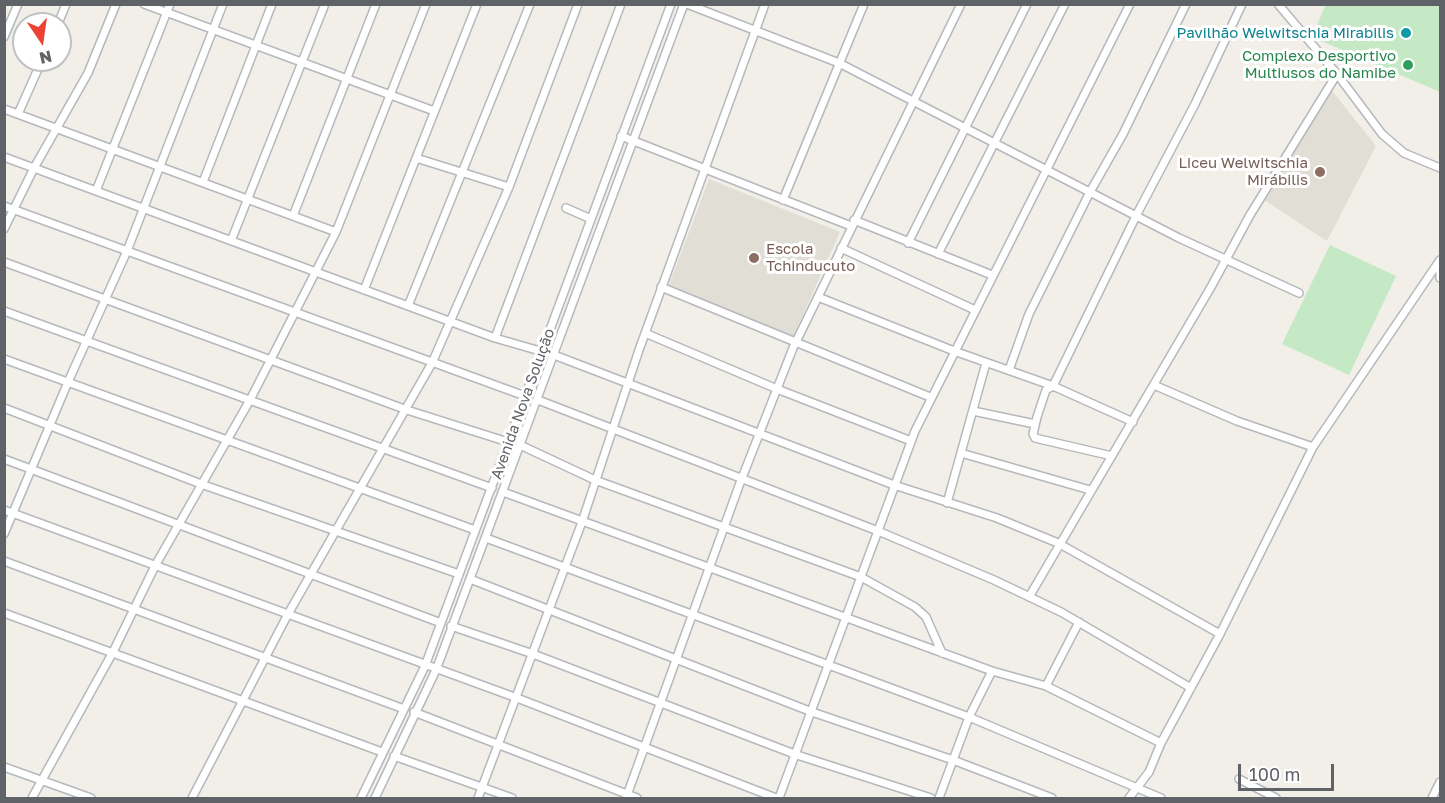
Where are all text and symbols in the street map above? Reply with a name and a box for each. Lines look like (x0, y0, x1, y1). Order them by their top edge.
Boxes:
north arrow (12, 12, 72, 72)
place label: Pavilhão Welwitschia Mirabilis (1176, 24, 1394, 42)
marker: Pavilhão Welwitschia Mirabilis (1399, 26, 1413, 40)
text: N (37, 46, 54, 69)
place label: Complexo Desportivo Multiusos do Namibe (1242, 47, 1396, 82)
marker: Complexo Desportivo Multiusos do Namibe (1401, 58, 1415, 72)
place label: Liceu Welwitschia Mirábilis (1179, 154, 1308, 189)
marker: Liceu Welwitschia Mirábilis (1313, 165, 1327, 179)
place label: Escola Tchinducuto (766, 240, 855, 275)
marker: Escola Tchinducuto (747, 251, 761, 265)
street label: Avenida Nova Solução (487, 326, 559, 482)
scale bar (1241, 752, 1337, 790)
text: 100 m (1249, 763, 1300, 785)

